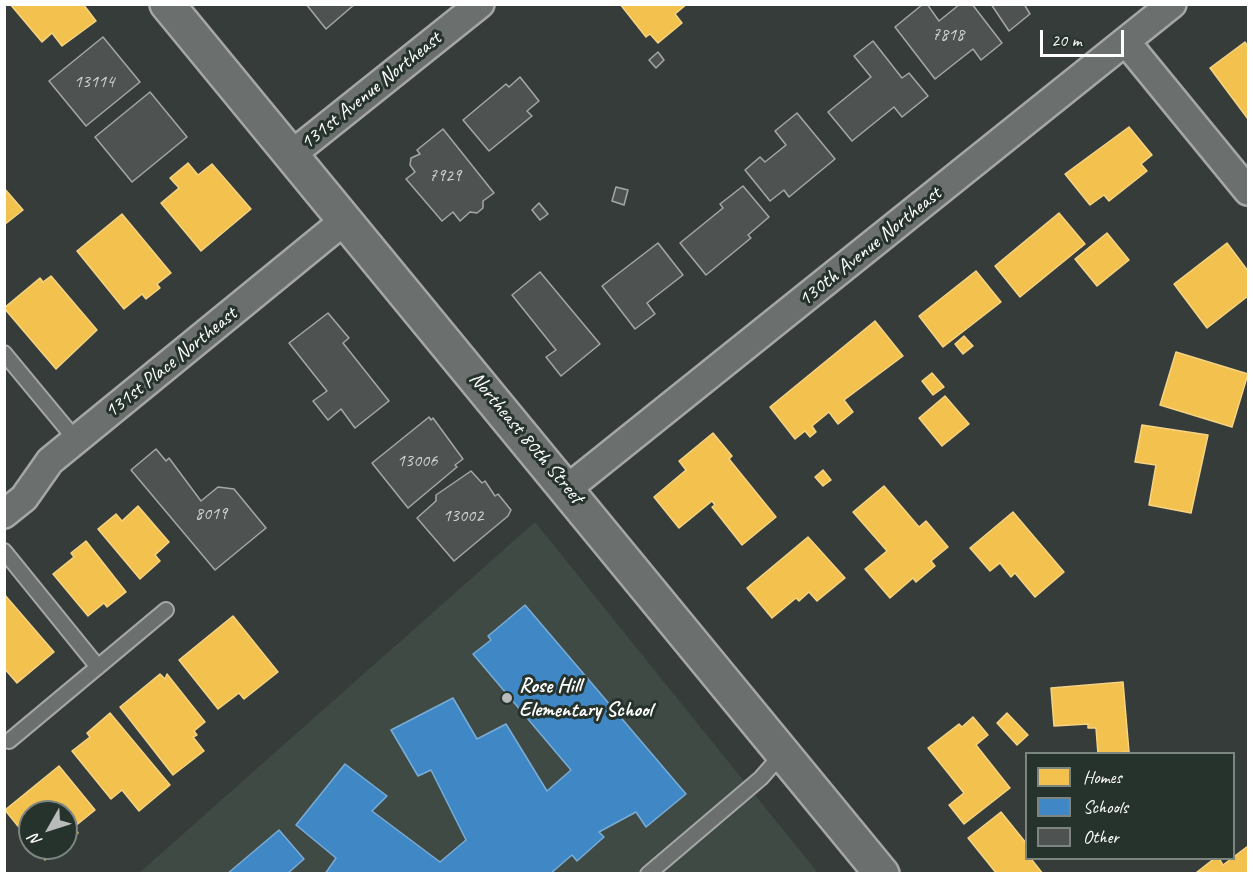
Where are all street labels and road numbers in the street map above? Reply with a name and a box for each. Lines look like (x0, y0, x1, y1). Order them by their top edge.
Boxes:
street label: 131st Avenue Northeast (295, 26, 447, 156)
street label: 130th Avenue Northeast (793, 182, 947, 312)
street label: 131st Place Northeast (100, 302, 242, 424)
street label: Northeast 80th Street (463, 367, 589, 509)

